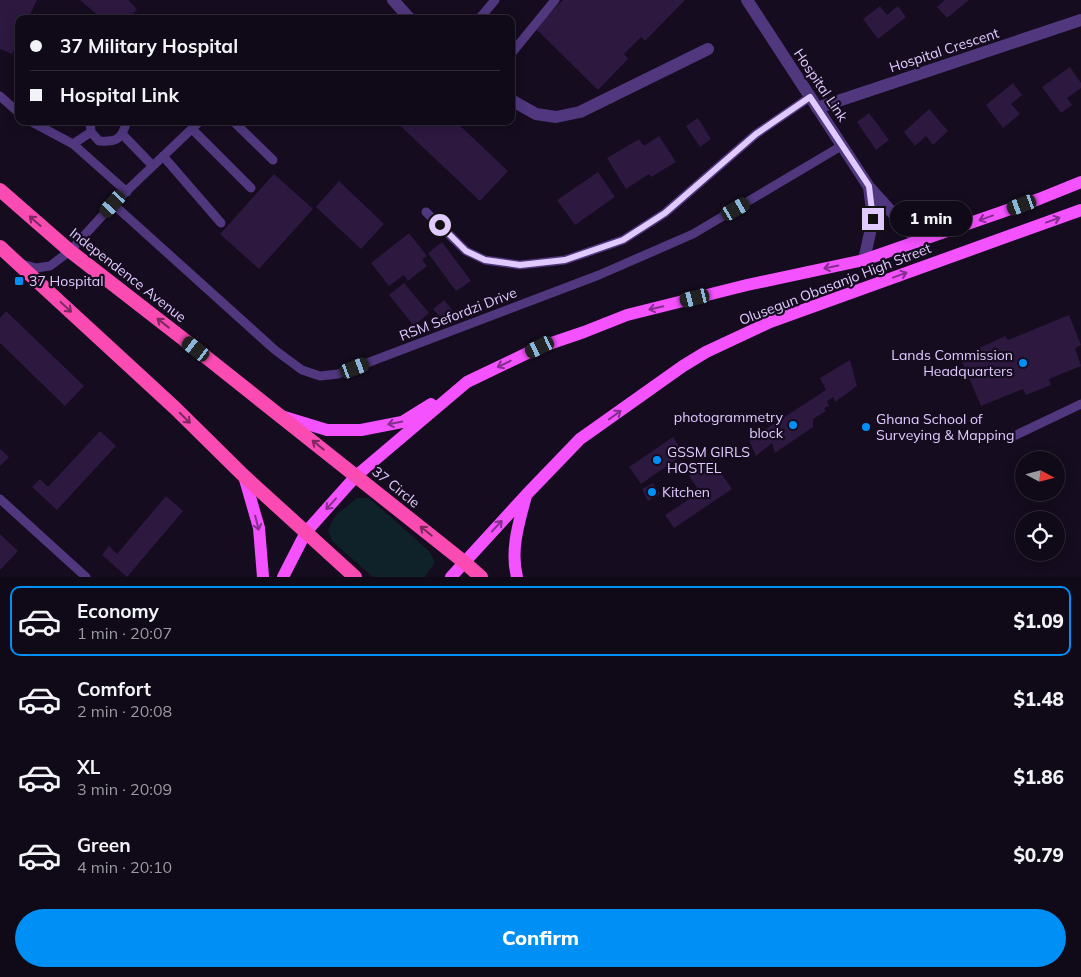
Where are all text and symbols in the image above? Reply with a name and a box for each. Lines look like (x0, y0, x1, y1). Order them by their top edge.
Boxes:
street label: Hospital Crescent (887, 24, 1001, 76)
text: 37 Military Hospital (60, 34, 238, 58)
street label: Hospital Link (790, 45, 852, 126)
text: Hospital Link (60, 83, 179, 107)
car (97, 188, 128, 220)
car (1005, 193, 1038, 217)
car (719, 195, 752, 223)
callout: 1 min (890, 202, 973, 236)
route end (862, 208, 884, 230)
text: 1 min (910, 208, 952, 228)
route start (429, 214, 451, 236)
one-way arrow (979, 214, 994, 223)
one-way arrow (29, 215, 42, 226)
one-way arrow (1045, 215, 1061, 224)
street label: Independence Avenue (66, 224, 190, 326)
street label: Olusegun Obasanjo High Street (736, 239, 934, 329)
one-way arrow (824, 262, 840, 272)
one-way arrow (892, 270, 908, 279)
place label: 37 Hospital (29, 272, 103, 290)
marker: 37 Hospital (13, 275, 25, 287)
street label: RSM Sefordzi Drive (397, 283, 519, 345)
car (678, 287, 711, 309)
one-way arrow (59, 302, 72, 313)
one-way arrow (649, 303, 665, 313)
one-way arrow (157, 318, 170, 329)
car (179, 334, 212, 364)
car (523, 334, 556, 360)
place label: Lands Commission Headquarters (891, 346, 1013, 380)
car (338, 356, 371, 380)
marker: Lands Commission Headquarters (1017, 357, 1029, 369)
one-way arrow (497, 360, 512, 369)
place label: photogrammetry block (674, 408, 784, 442)
one-way arrow (608, 409, 621, 420)
place label: Ghana School of Surveying & Mapping (876, 410, 1014, 444)
one-way arrow (179, 412, 191, 424)
one-way arrow (387, 419, 403, 428)
marker: photogrammetry block (787, 419, 799, 431)
marker: Ghana School of Surveying & Mapping (860, 421, 872, 433)
one-way arrow (312, 440, 325, 451)
place label: GSSM GIRLS HOSTEL (667, 443, 750, 477)
north arrow (1015, 451, 1065, 501)
map controls (1015, 451, 1065, 561)
marker: GSSM GIRLS HOSTEL (651, 454, 663, 466)
street label: 37 Circle (368, 462, 424, 512)
place label: Kitchen (662, 483, 710, 501)
marker: Kitchen (646, 486, 658, 498)
one-way arrow (325, 497, 337, 510)
button: locate (1015, 511, 1065, 561)
one-way arrow (253, 515, 262, 531)
one-way arrow (491, 519, 503, 532)
one-way arrow (420, 526, 433, 537)
icon: car (17, 599, 62, 644)
text: Economy (77, 599, 159, 623)
text: $1.09 (1013, 609, 1064, 633)
text: 1 min · 20:07 (77, 623, 172, 643)
icon: car (17, 677, 62, 722)
text: Comfort (77, 677, 151, 701)
text: $1.48 (1013, 687, 1064, 711)
text: 2 min · 20:08 (77, 701, 172, 721)
icon: car (17, 755, 62, 800)
text: XL (77, 755, 100, 779)
text: $1.86 (1013, 765, 1064, 789)
text: 3 min · 20:09 (77, 779, 172, 799)
icon: car (17, 833, 62, 878)
text: Green (77, 833, 131, 857)
text: $0.79 (1013, 843, 1064, 867)
text: 4 min · 20:10 (77, 857, 172, 877)
button: Confirm (15, 909, 1066, 967)

